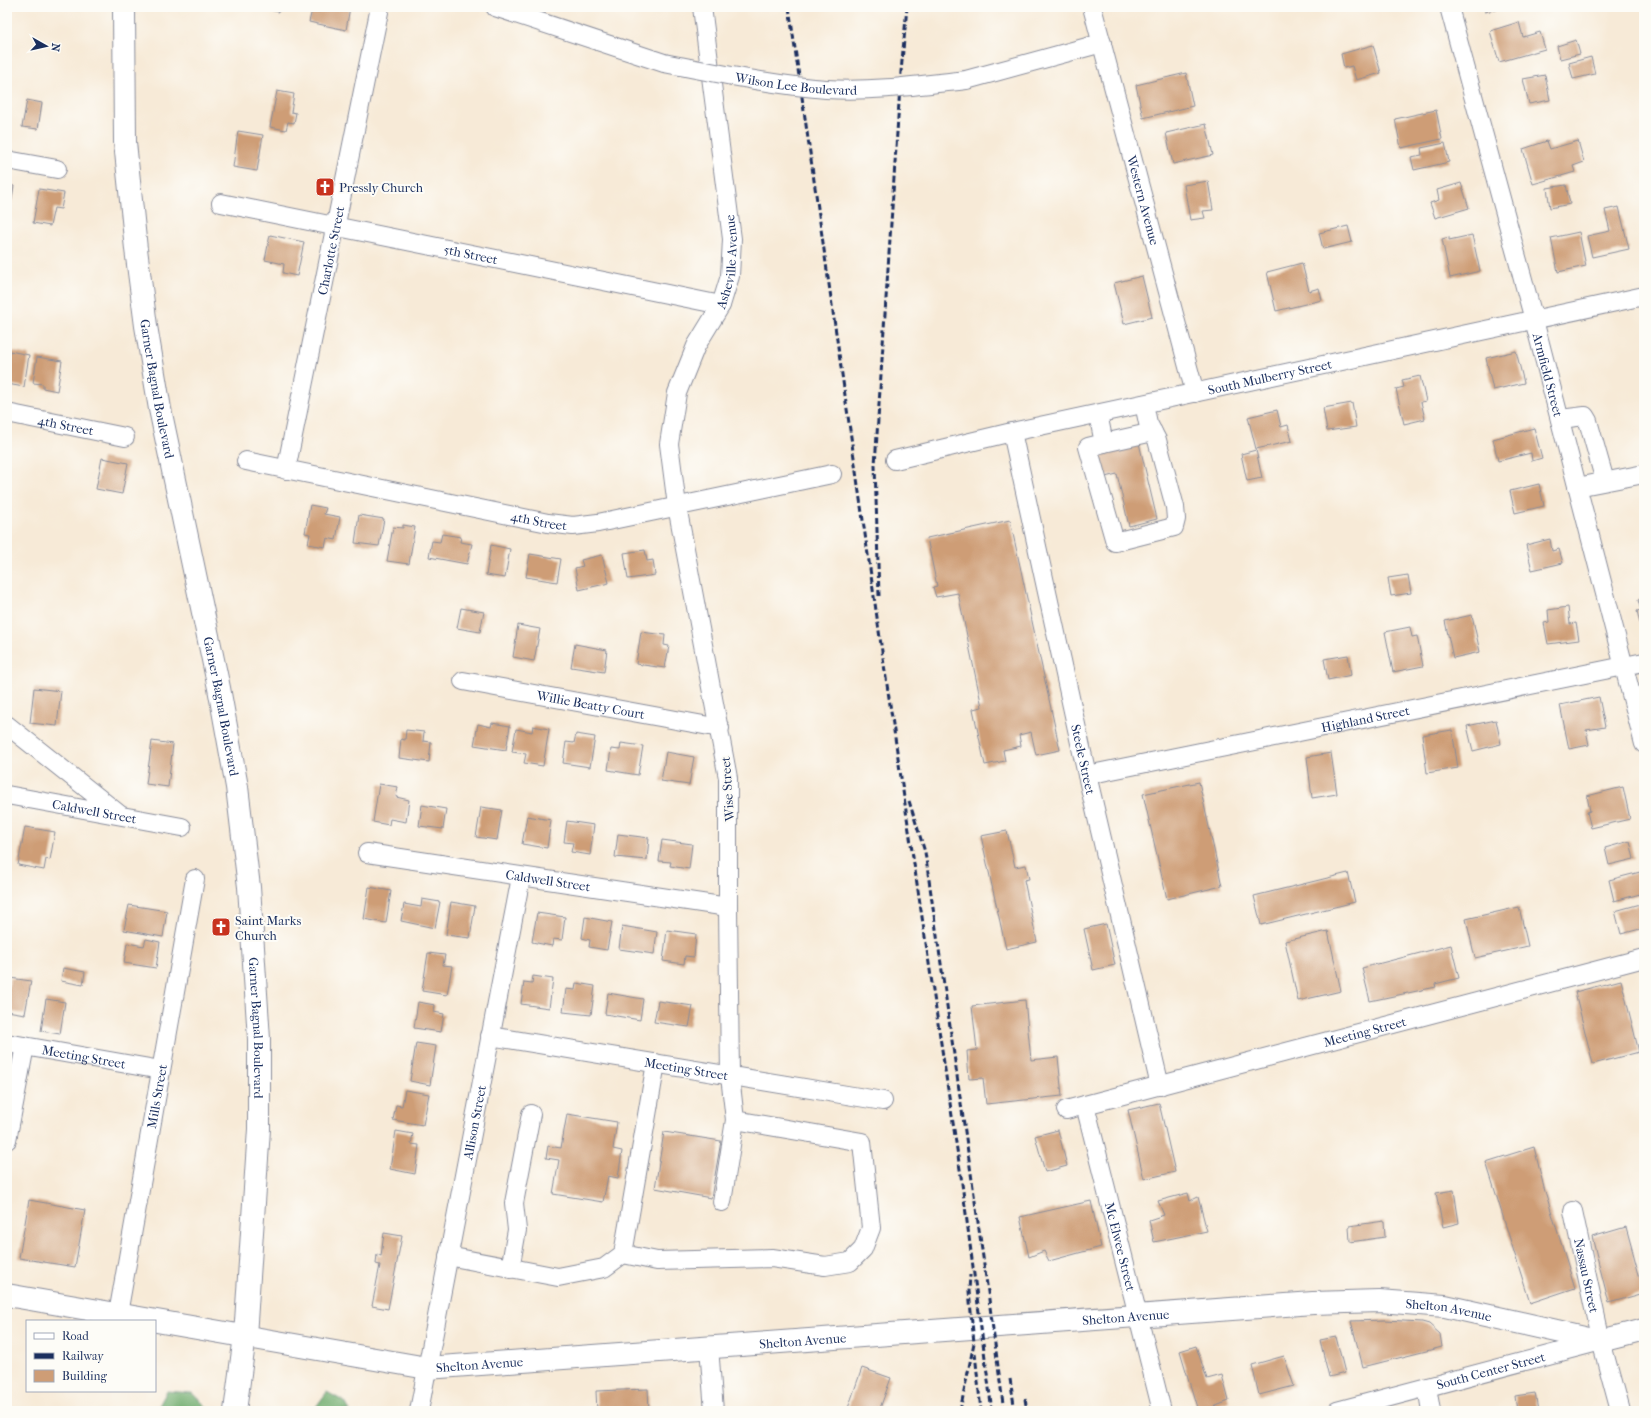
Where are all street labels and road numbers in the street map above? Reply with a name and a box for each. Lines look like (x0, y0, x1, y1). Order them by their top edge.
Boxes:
street label: Wilson Lee Boulevard (733, 70, 858, 98)
street label: Western Avenue (1124, 153, 1162, 247)
street label: Charlotte Street (315, 204, 347, 296)
street label: Asheville Avenue (713, 213, 740, 312)
street label: 5th Street (442, 242, 499, 267)
street label: Garner Bagnal Boulevard (137, 318, 177, 461)
street label: Armfield Street (1529, 330, 1566, 419)
street label: South Mulberry Street (1207, 356, 1334, 398)
street label: 4th Street (36, 412, 95, 439)
street label: 4th Street (509, 509, 568, 533)
street label: Garner Bagnal Boulevard (200, 635, 242, 778)
street label: Willie Beatty Court (535, 687, 646, 722)
street label: Highland Street (1320, 703, 1411, 735)
street label: Steele Street (1068, 723, 1098, 796)
street label: Wise Street (718, 756, 737, 823)
street label: Caldwell Street (51, 796, 138, 827)
street label: Caldwell Street (505, 867, 592, 894)
street label: Garner Bagnal Boulevard (246, 957, 266, 1099)
street label: Meeting Street (1322, 1014, 1408, 1050)
street label: Meeting Street (41, 1042, 127, 1072)
street label: Meeting Street (643, 1055, 730, 1083)
street label: Mills Street (144, 1063, 170, 1130)
street label: Allison Street (460, 1083, 489, 1162)
street label: Mc Elwee Street (1102, 1201, 1139, 1293)
street label: Nassau Street (1571, 1237, 1602, 1315)
street label: Shelton Avenue (1405, 1296, 1494, 1324)
street label: Shelton Avenue (1082, 1307, 1171, 1328)
street label: Shelton Avenue (759, 1330, 847, 1352)
street label: South Center Street (1435, 1349, 1547, 1392)
street label: Shelton Avenue (435, 1354, 524, 1375)

